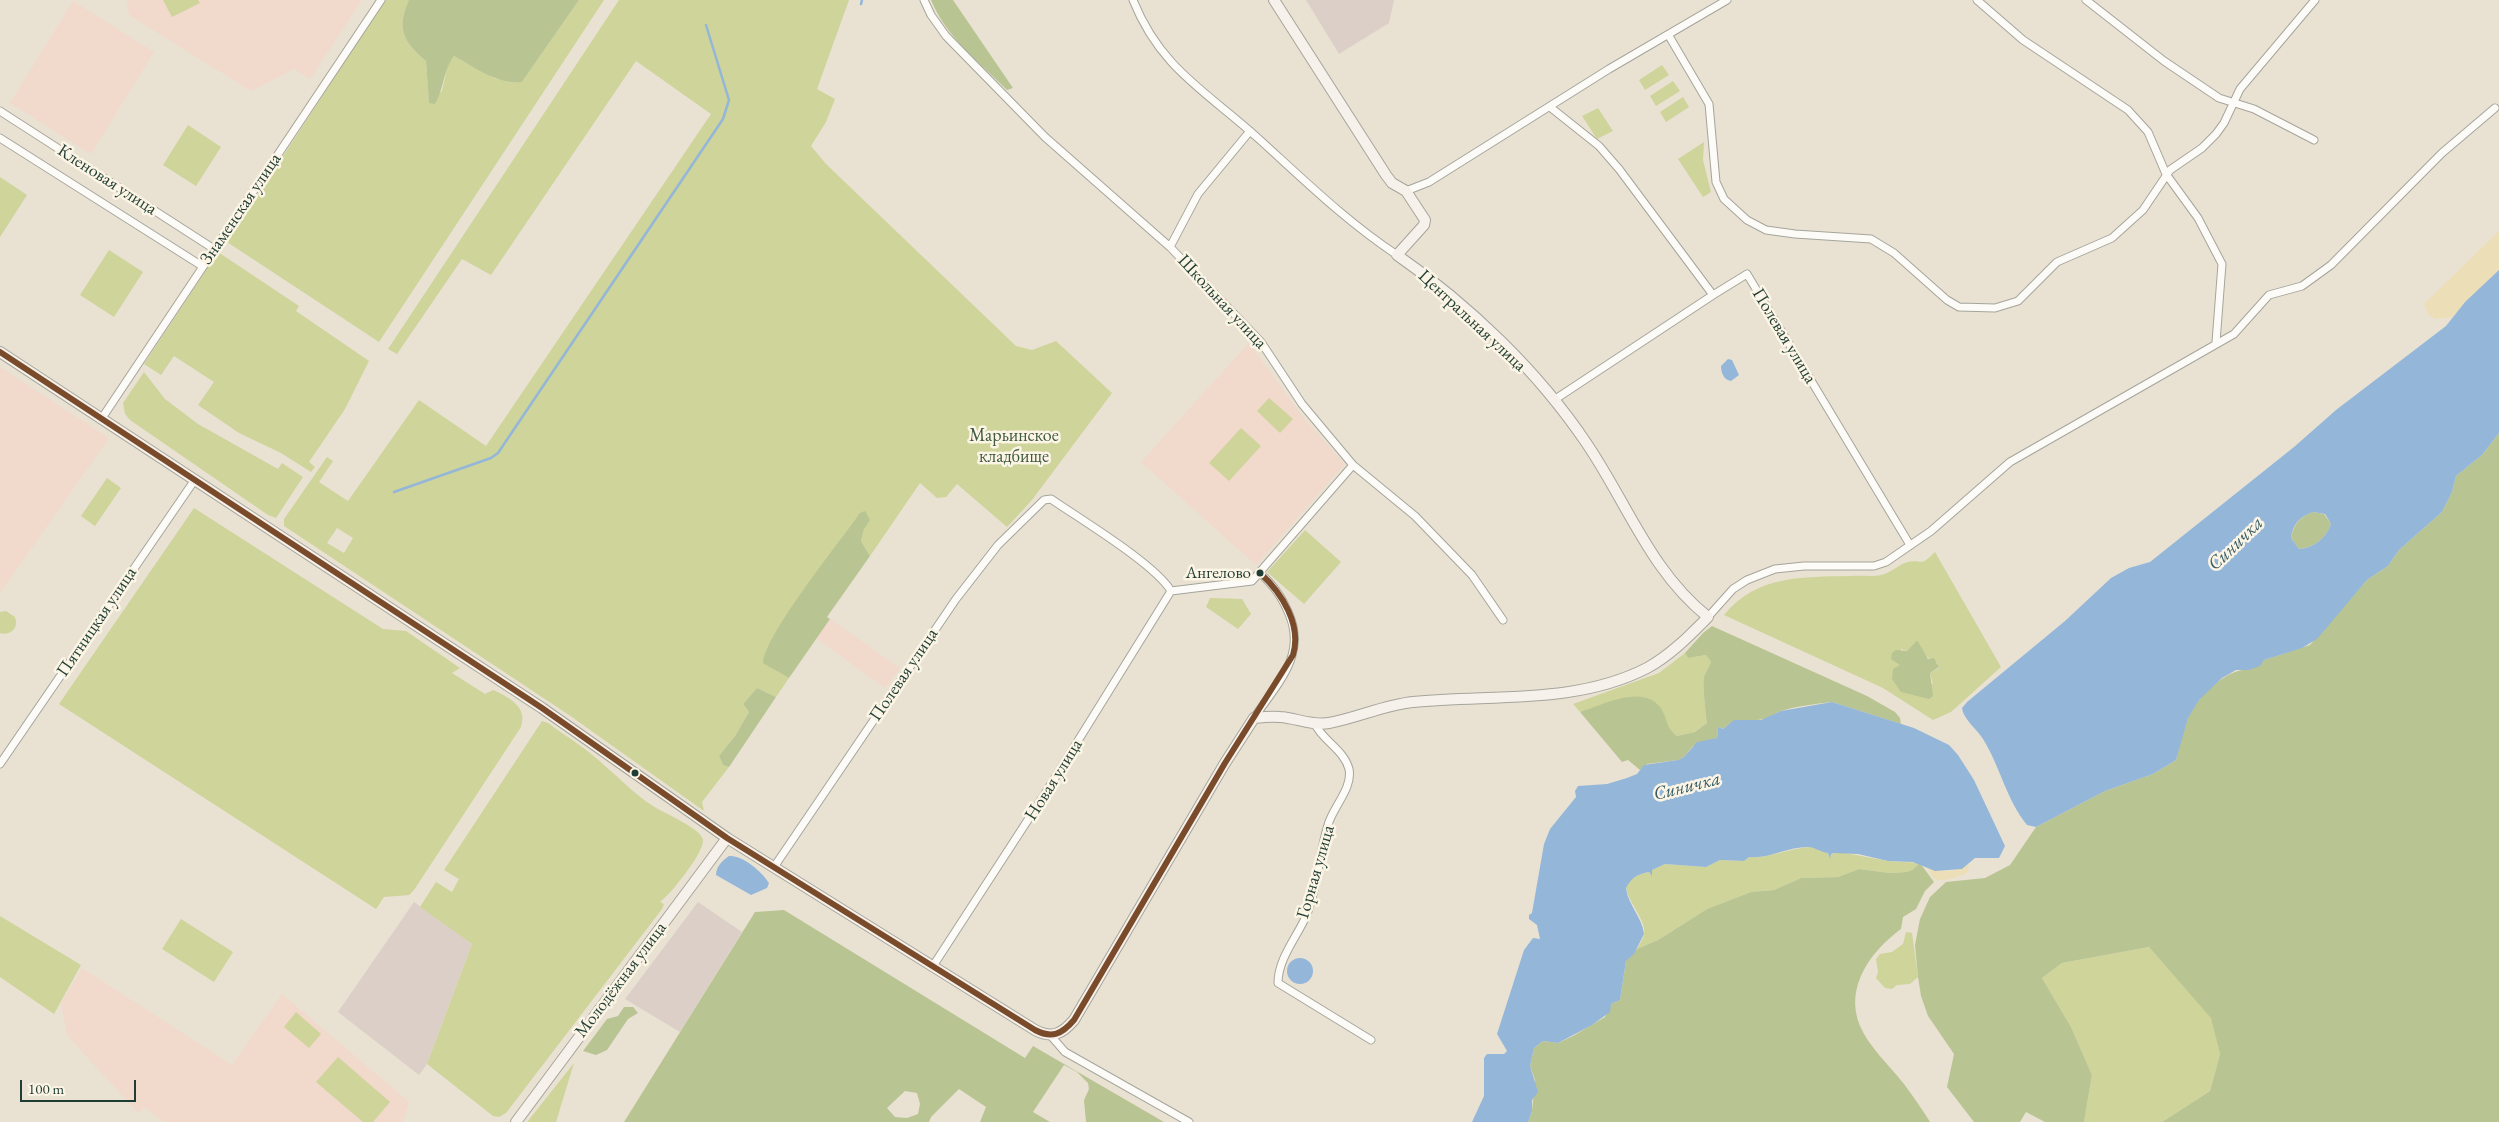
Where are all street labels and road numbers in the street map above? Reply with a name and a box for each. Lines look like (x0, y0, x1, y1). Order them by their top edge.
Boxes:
street label: Кленовая улица (53, 140, 161, 220)
street label: Знаменская улица (196, 149, 286, 269)
street label: Школьная улица (1173, 250, 1271, 354)
street label: Центральная улица (1414, 265, 1530, 377)
street label: Полевая улица (1747, 284, 1821, 388)
street label: Пятницкая улица (52, 563, 142, 681)
street label: Полевая улица (865, 624, 943, 726)
street label: Новая улица (1020, 735, 1088, 825)
street label: Горная улица (1292, 823, 1340, 921)
street label: Молодёжная улица (570, 918, 672, 1042)

